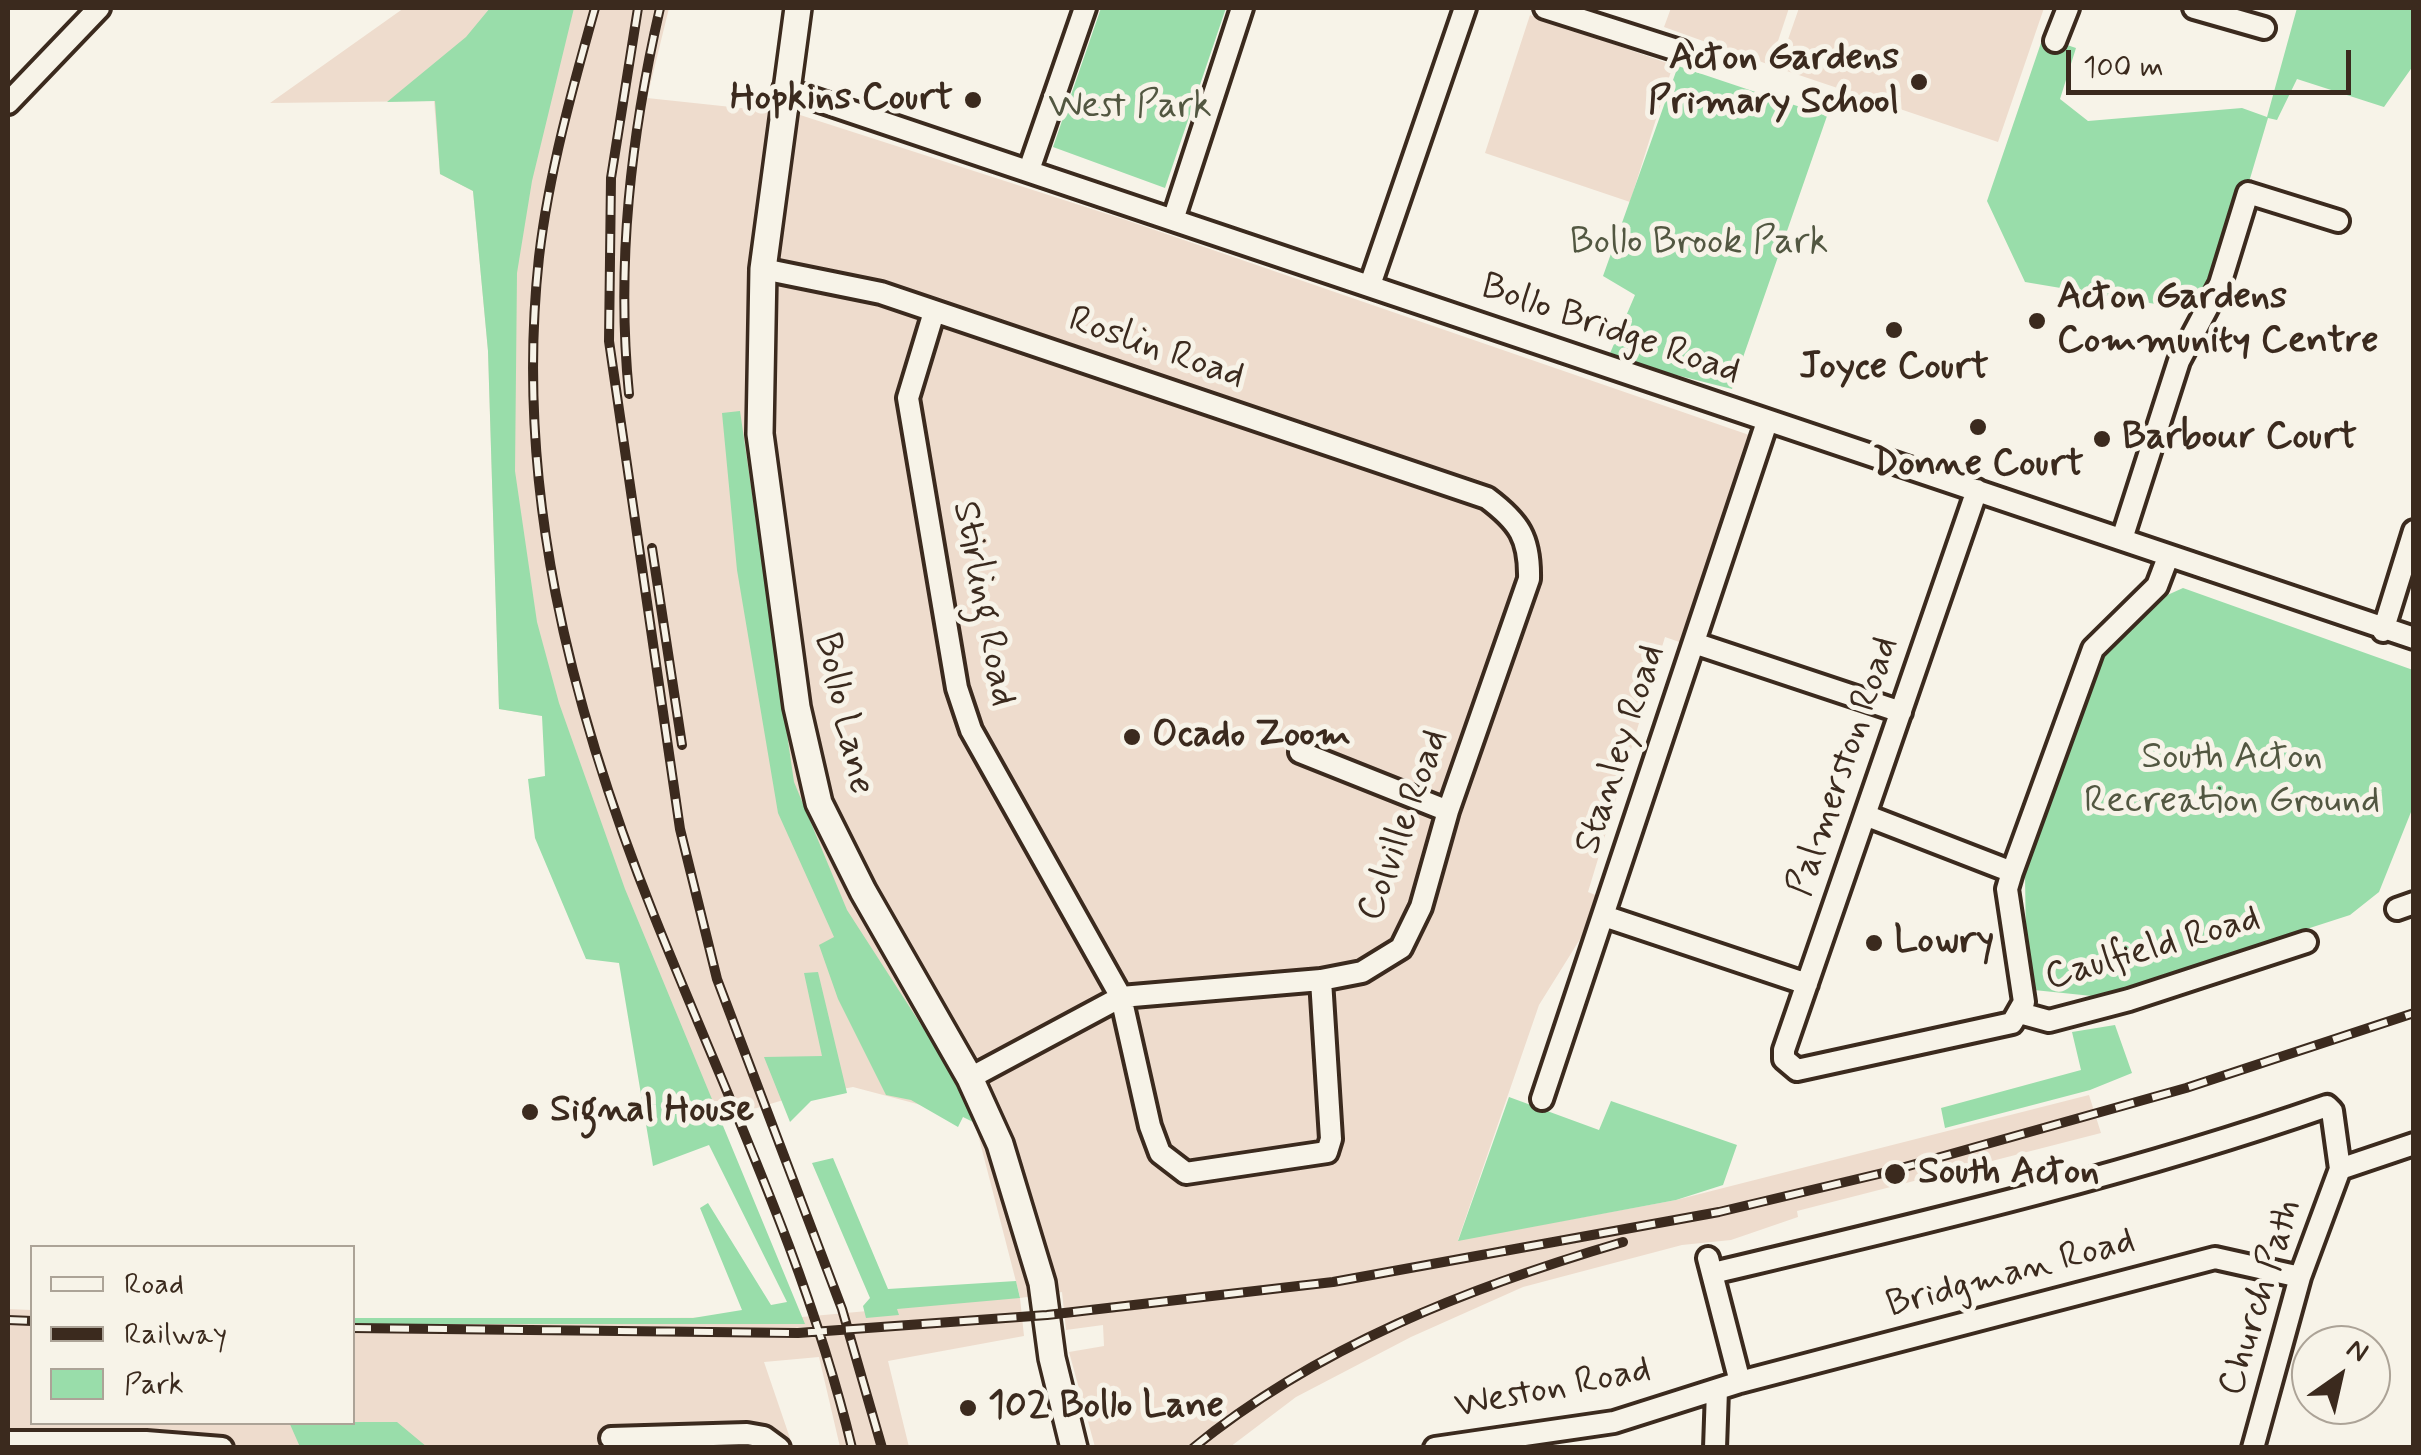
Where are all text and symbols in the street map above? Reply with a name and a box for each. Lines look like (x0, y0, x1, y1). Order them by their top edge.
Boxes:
scale bar (2071, 30, 2356, 92)
place label: Acton Gardens Primary School (1648, 37, 1899, 126)
text: 100 m (2083, 48, 2164, 87)
marker: Acton Gardens Primary School (1908, 71, 1930, 93)
place label: Hopkins Court (730, 77, 953, 123)
park label: West Park (1048, 85, 1212, 131)
marker: Hopkins Court (962, 89, 984, 111)
park label: Bollo Brook Park (1570, 221, 1828, 267)
street label: Bollo Bridge Road (1474, 265, 1746, 397)
place label: Acton Gardens Community Centre (2057, 276, 2379, 366)
street label: Roslin Road (1062, 299, 1250, 401)
marker: Acton Gardens Community Centre (2026, 310, 2048, 332)
marker: Joyce Court (1883, 319, 1905, 341)
place label: Joyce Court (1799, 346, 1989, 392)
marker: Donne Court (1967, 416, 1989, 438)
place label: Barbour Court (2122, 416, 2357, 462)
marker: Barbour Court (2091, 428, 2113, 450)
place label: Donne Court (1872, 443, 2084, 489)
street label: Stirling Road (940, 498, 1024, 710)
street label: Bollo Lane (801, 629, 883, 799)
street label: Palmerston Road (1779, 631, 1911, 903)
street label: Stanley Road (1567, 640, 1677, 860)
place label: Ocado Zoom (1152, 714, 1351, 760)
street label: Colville Road (1349, 724, 1461, 928)
marker: Ocado Zoom (1121, 726, 1143, 748)
park label: South Acton Recreation Ground (2084, 736, 2380, 826)
street label: Caulfield Road (2040, 898, 2266, 1002)
place label: Lowry (1894, 920, 1994, 966)
marker: Lowry (1863, 932, 1885, 954)
place label: Signal House (550, 1089, 754, 1135)
marker: Signal House (519, 1101, 541, 1123)
place label: South Acton (1918, 1151, 2099, 1197)
marker: South Acton (1882, 1161, 1908, 1187)
street label: Church Path (2210, 1194, 2314, 1402)
street label: Bridgman Road (1882, 1220, 2140, 1330)
legend (30, 1245, 355, 1425)
text: Road (124, 1265, 184, 1304)
text: Railway (124, 1315, 227, 1354)
north arrow (2291, 1325, 2391, 1425)
text: N (2339, 1331, 2375, 1372)
street label: Weston Road (1451, 1349, 1655, 1431)
text: Park (124, 1365, 184, 1404)
place label: 102 Bollo Lane (988, 1385, 1224, 1431)
marker: 102 Bollo Lane (957, 1397, 979, 1419)

